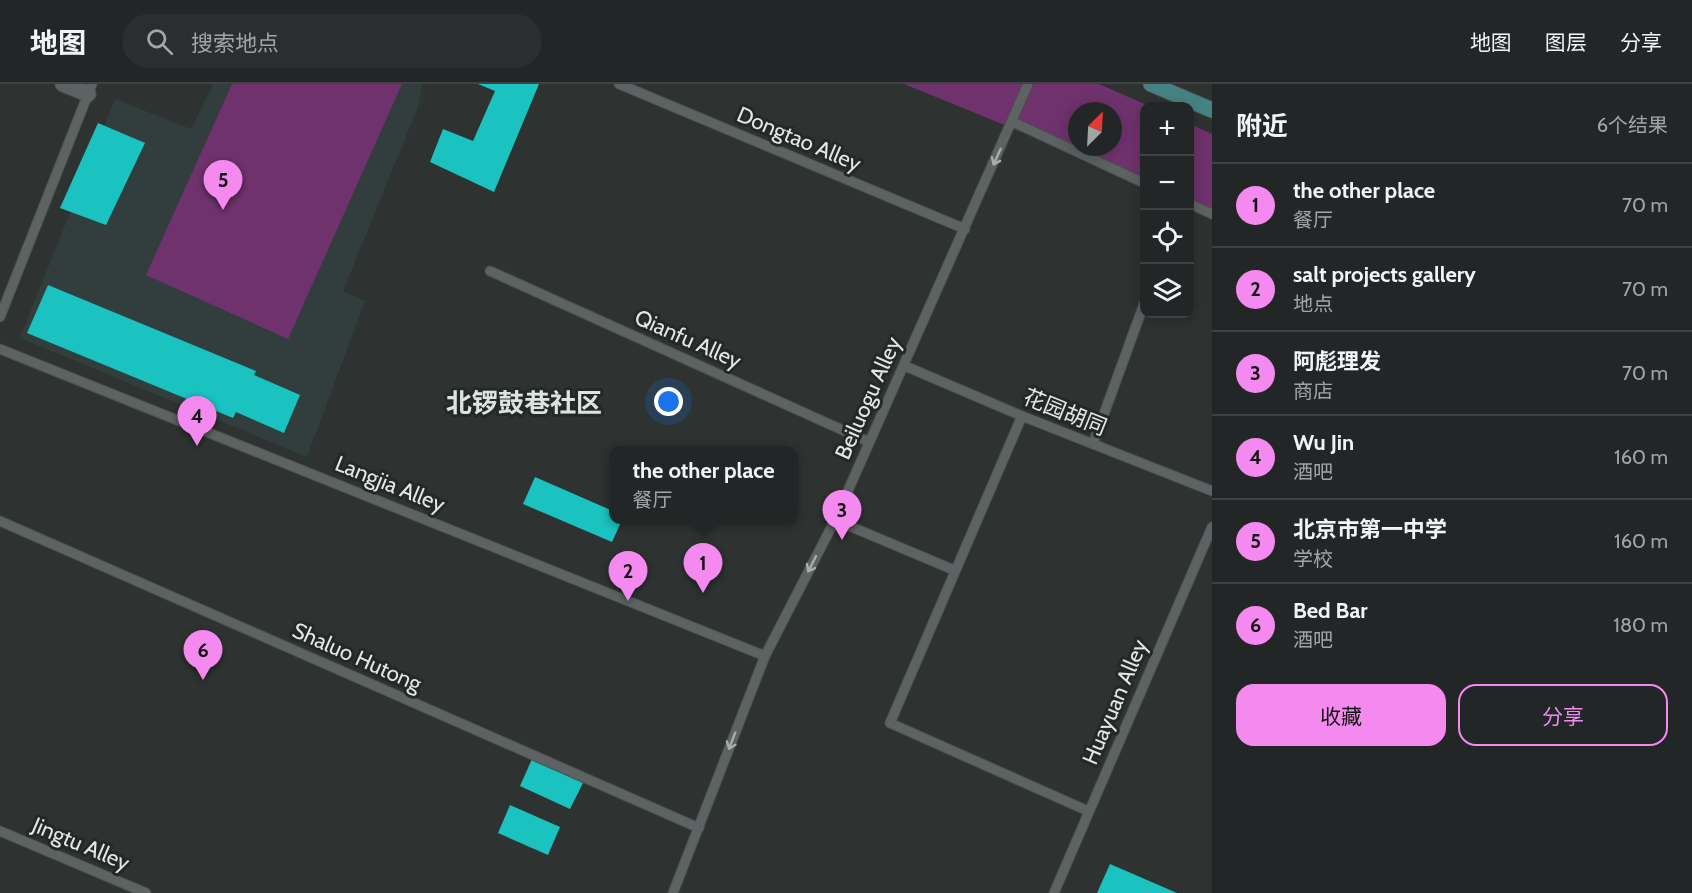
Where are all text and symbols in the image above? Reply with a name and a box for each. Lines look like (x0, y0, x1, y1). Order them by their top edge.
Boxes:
search box (122, 14, 542, 68)
icon: search (143, 25, 176, 58)
text: 地图 (30, 26, 86, 60)
text: 搜索地点 (191, 30, 279, 57)
text: 地图 (1470, 30, 1512, 55)
text: 图层 (1545, 30, 1587, 55)
text: 分享 (1620, 30, 1662, 55)
street label: Dongtao Alley (733, 101, 865, 177)
north arrow (1068, 102, 1122, 156)
map controls (1140, 102, 1194, 318)
button: + (1140, 102, 1194, 156)
text: 附近 (1236, 110, 1288, 142)
text: 6个结果 (1597, 113, 1668, 137)
one-way arrow (991, 148, 1002, 166)
button: − (1140, 156, 1194, 210)
pin: 5 (204, 160, 242, 210)
text: the other place (1293, 177, 1435, 204)
text: 1 (1252, 193, 1259, 217)
text: 70 m (1622, 193, 1668, 217)
text: 餐厅 (1293, 208, 1333, 232)
button: locate (1140, 210, 1194, 264)
text: salt projects gallery (1293, 261, 1476, 288)
button: layers (1140, 264, 1194, 318)
text: 2 (1250, 277, 1261, 301)
text: 70 m (1622, 277, 1668, 301)
text: 地点 (1293, 292, 1333, 316)
street label: Qianfu Alley (630, 304, 746, 374)
street label: Beiluogu Alley (829, 333, 907, 463)
text: 阿彪理发 (1293, 348, 1381, 375)
text: 3 (1250, 361, 1261, 385)
text: 70 m (1622, 361, 1668, 385)
text: 商店 (1293, 379, 1333, 403)
street label: 花园胡同 (1019, 383, 1111, 441)
district label: 北锣鼓巷社区 (446, 387, 602, 419)
your location (654, 387, 683, 416)
pin: 4 (178, 396, 216, 446)
text: Wu Jin (1293, 429, 1354, 456)
text: 4 (1249, 445, 1262, 469)
text: 160 m (1614, 445, 1668, 469)
popup (609, 446, 798, 524)
street label: Langjia Alley (331, 450, 449, 518)
text: the other place (632, 457, 775, 484)
text: 酒吧 (1293, 460, 1333, 484)
text: 餐厅 (632, 488, 672, 512)
pin: 3 (822, 490, 862, 540)
text: 北京市第一中学 (1293, 516, 1447, 543)
text: 5 (1250, 529, 1261, 553)
text: 160 m (1614, 529, 1668, 553)
pin: 1 (684, 544, 722, 593)
text: 学校 (1293, 547, 1333, 571)
pin: 2 (608, 552, 648, 601)
one-way arrow (806, 555, 818, 572)
text: Bed Bar (1293, 597, 1368, 624)
text: 6 (1250, 613, 1261, 637)
text: 180 m (1613, 613, 1668, 637)
street label: Shaluo Hutong (288, 617, 427, 698)
text: 酒吧 (1293, 628, 1333, 652)
pin: 6 (184, 630, 222, 680)
street label: Huayuan Alley (1077, 635, 1153, 769)
button: 收藏 (1236, 684, 1446, 746)
button: 分享 (1458, 684, 1668, 746)
one-way arrow (726, 732, 737, 750)
street label: Jingtu Alley (27, 811, 134, 877)

